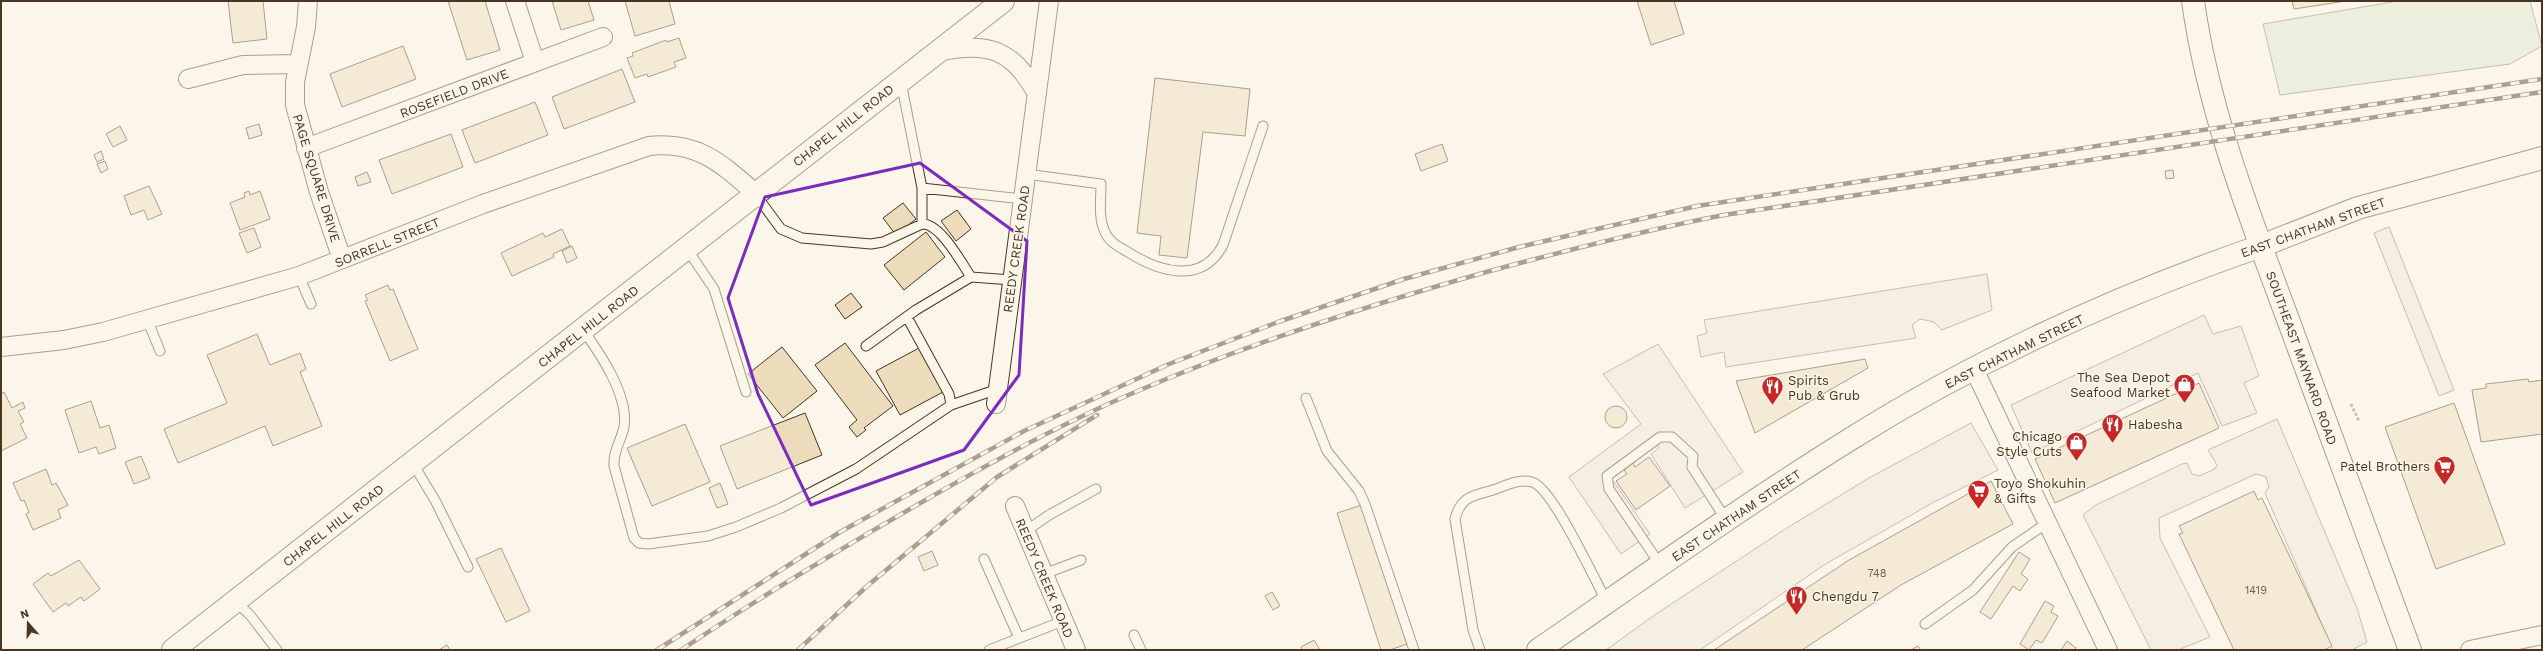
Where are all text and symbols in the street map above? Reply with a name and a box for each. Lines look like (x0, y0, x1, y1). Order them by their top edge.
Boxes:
street label: ROSEFIELD DRIVE (398, 66, 511, 121)
street label: CHAPEL HILL ROAD (790, 81, 897, 170)
street label: PAGE SQUARE DRIVE (290, 112, 343, 244)
street label: REEDY CREEK ROAD (1000, 184, 1033, 314)
street label: EAST CHATHAM STREET (2239, 194, 2388, 261)
street label: SORRELL STREET (332, 214, 442, 270)
street label: SOUTHEAST MAYNARD ROAD (2263, 269, 2340, 447)
street label: CHAPEL HILL ROAD (535, 282, 642, 371)
street label: EAST CHATHAM STREET (1942, 311, 2086, 392)
place label: The Sea Depot Seafood Market (2070, 370, 2171, 400)
shop icon: The Sea Depot Seafood Market (2172, 371, 2198, 404)
place label: Spirits Pub & Grub (1788, 373, 1860, 403)
restaurant icon: Spirits Pub & Grub (1760, 374, 1786, 407)
restaurant icon: Habesha (2099, 411, 2125, 444)
place label: Habesha (2128, 417, 2183, 432)
place label: Chicago Style Cuts (1996, 429, 2062, 459)
shop icon: Chicago Style Cuts (2064, 430, 2090, 463)
supermarket icon: Patel Brothers (2432, 453, 2458, 486)
place label: Patel Brothers (2340, 459, 2430, 474)
street label: EAST CHATHAM STREET (1669, 466, 1804, 564)
place label: Toyo Shokuhin & Gifts (1994, 476, 2086, 506)
supermarket icon: Toyo Shokuhin & Gifts (1966, 477, 1992, 510)
street label: CHAPEL HILL ROAD (280, 481, 387, 570)
street label: REEDY CREEK ROAD (1013, 516, 1077, 640)
house number: 748 (1868, 567, 1887, 580)
restaurant icon: Chengdu 7 (1784, 583, 1810, 616)
house number: 1419 (2245, 584, 2267, 597)
place label: Chengdu 7 (1812, 589, 1879, 604)
north arrow (8, 603, 48, 643)
text: N (19, 607, 31, 622)

